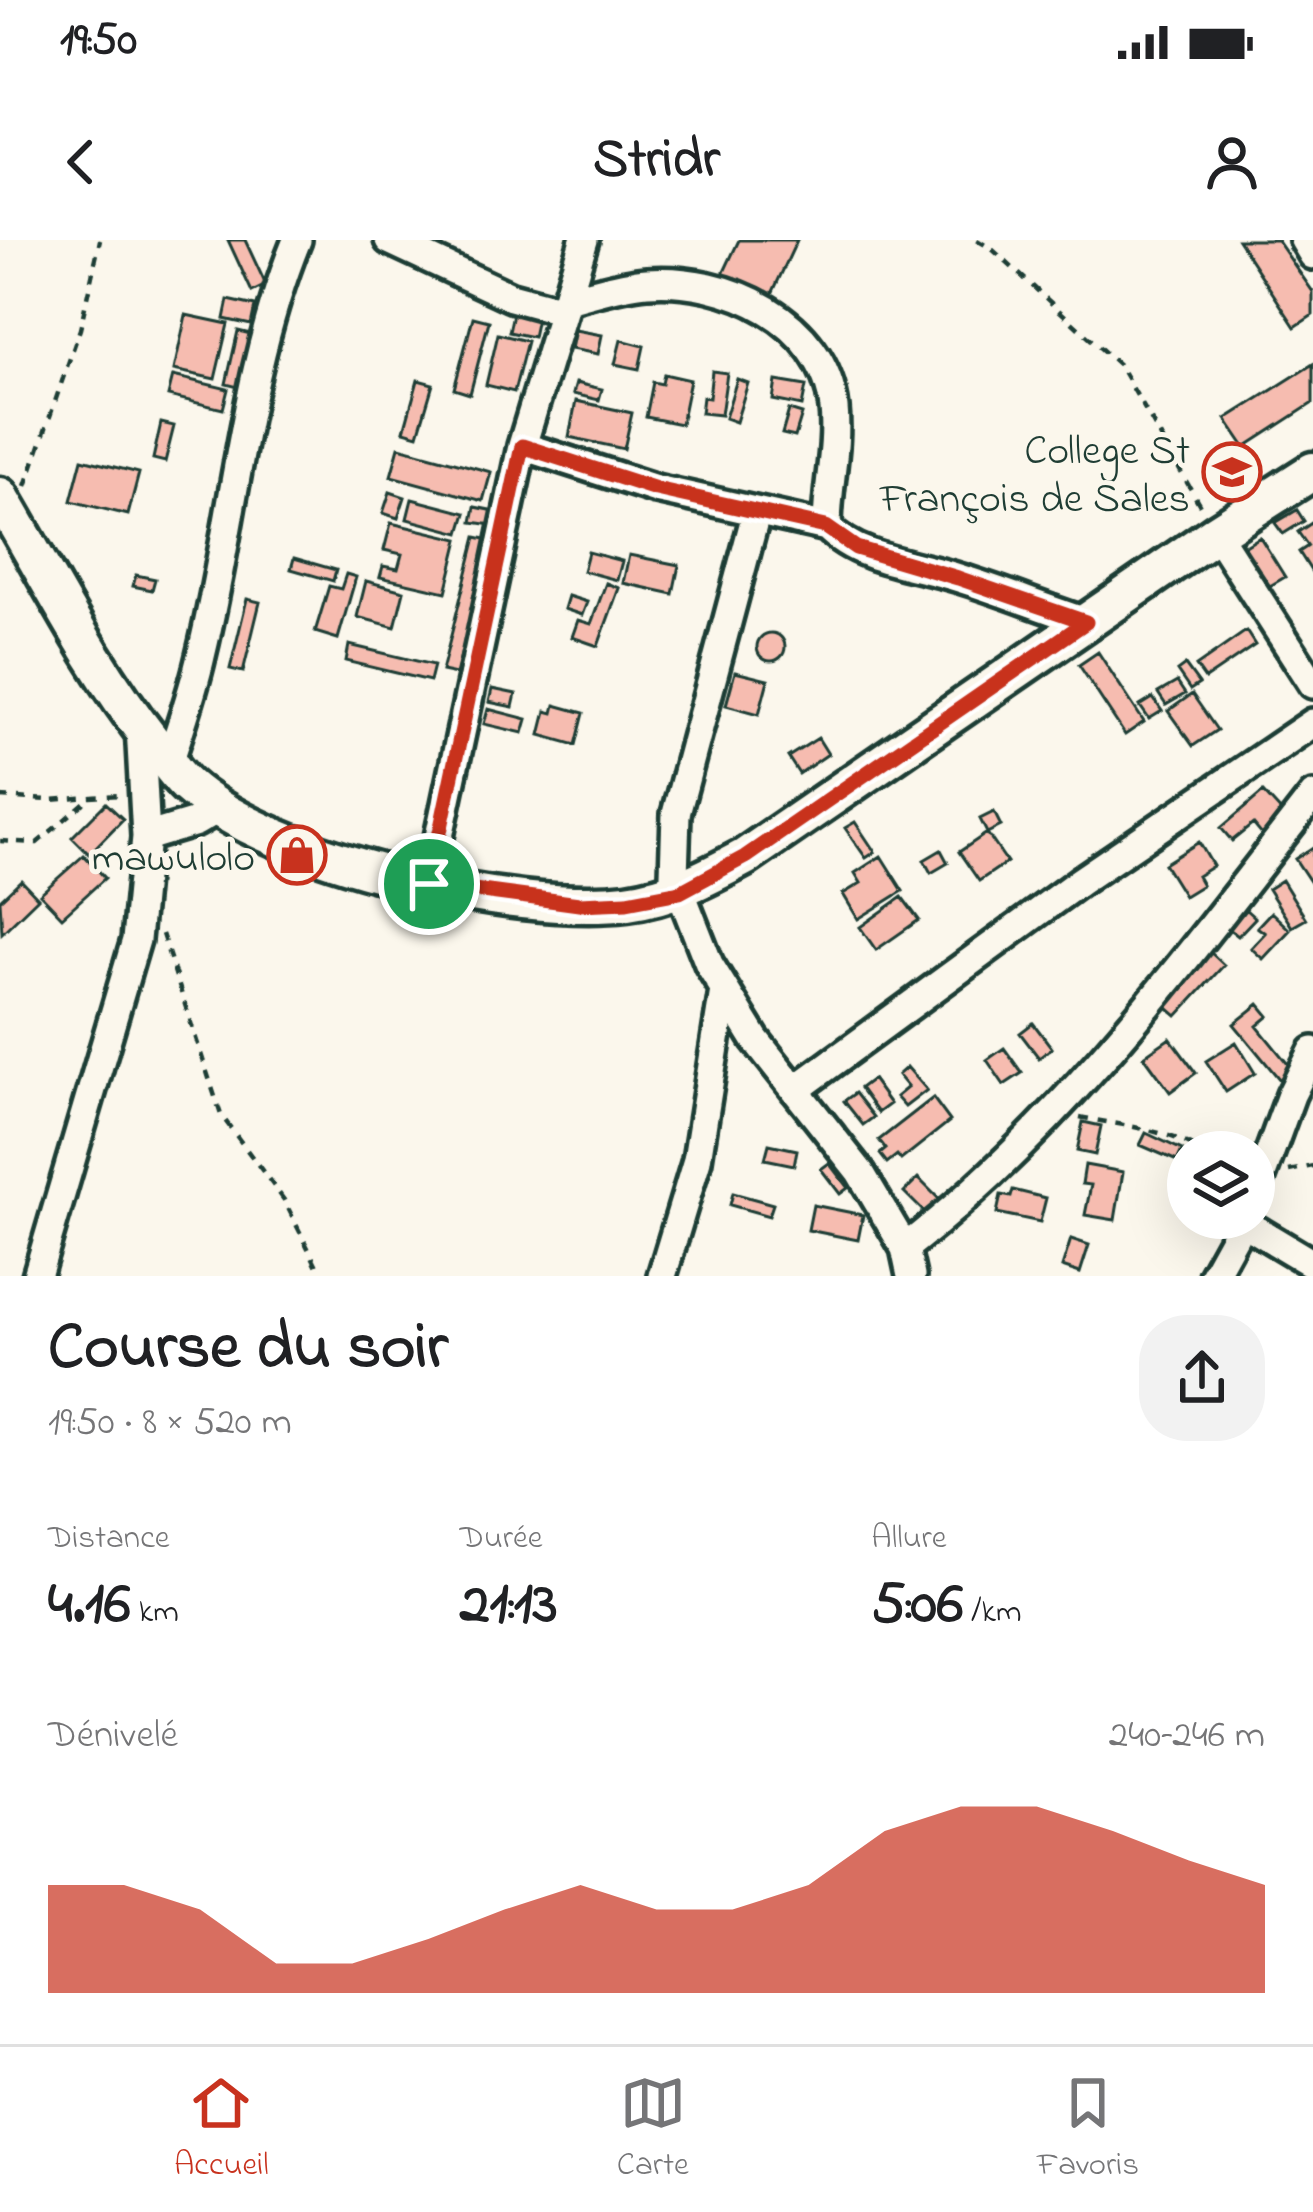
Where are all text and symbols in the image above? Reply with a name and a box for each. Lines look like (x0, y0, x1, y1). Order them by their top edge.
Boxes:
text: 19:50 (60, 9, 137, 75)
text: Stridr (593, 123, 720, 201)
icon: back (48, 129, 114, 195)
icon: person (1199, 129, 1265, 195)
place label: College St François de Sales (879, 422, 1190, 531)
school or university icon: College St François de Sales (1201, 441, 1263, 503)
shop icon: mawulolo (266, 824, 328, 886)
place label: mawulolo (92, 829, 255, 890)
pin (378, 833, 480, 935)
icon: arrive (396, 851, 462, 917)
map controls (1167, 1131, 1275, 1239)
button: layers (1167, 1131, 1275, 1239)
text: Course du soir (48, 1302, 448, 1398)
button: share (1139, 1315, 1265, 1441)
text: 19:50 · 8 × 520 m (48, 1395, 292, 1452)
text: Distance (48, 1515, 170, 1563)
text: Durée (460, 1515, 542, 1563)
text: Allure (871, 1515, 947, 1563)
text: 4.16 (48, 1563, 130, 1650)
text: 21:13 (460, 1563, 558, 1650)
text: 5:06 (871, 1563, 963, 1650)
text: km (130, 1589, 179, 1637)
text: /km (963, 1589, 1022, 1637)
text: Dénivelé (48, 1708, 178, 1765)
text: 240–246 m (1109, 1708, 1265, 1765)
tab: Accueil (174, 2070, 269, 2190)
tab: Carte (617, 2070, 689, 2190)
tab: Favoris (1037, 2070, 1139, 2190)

